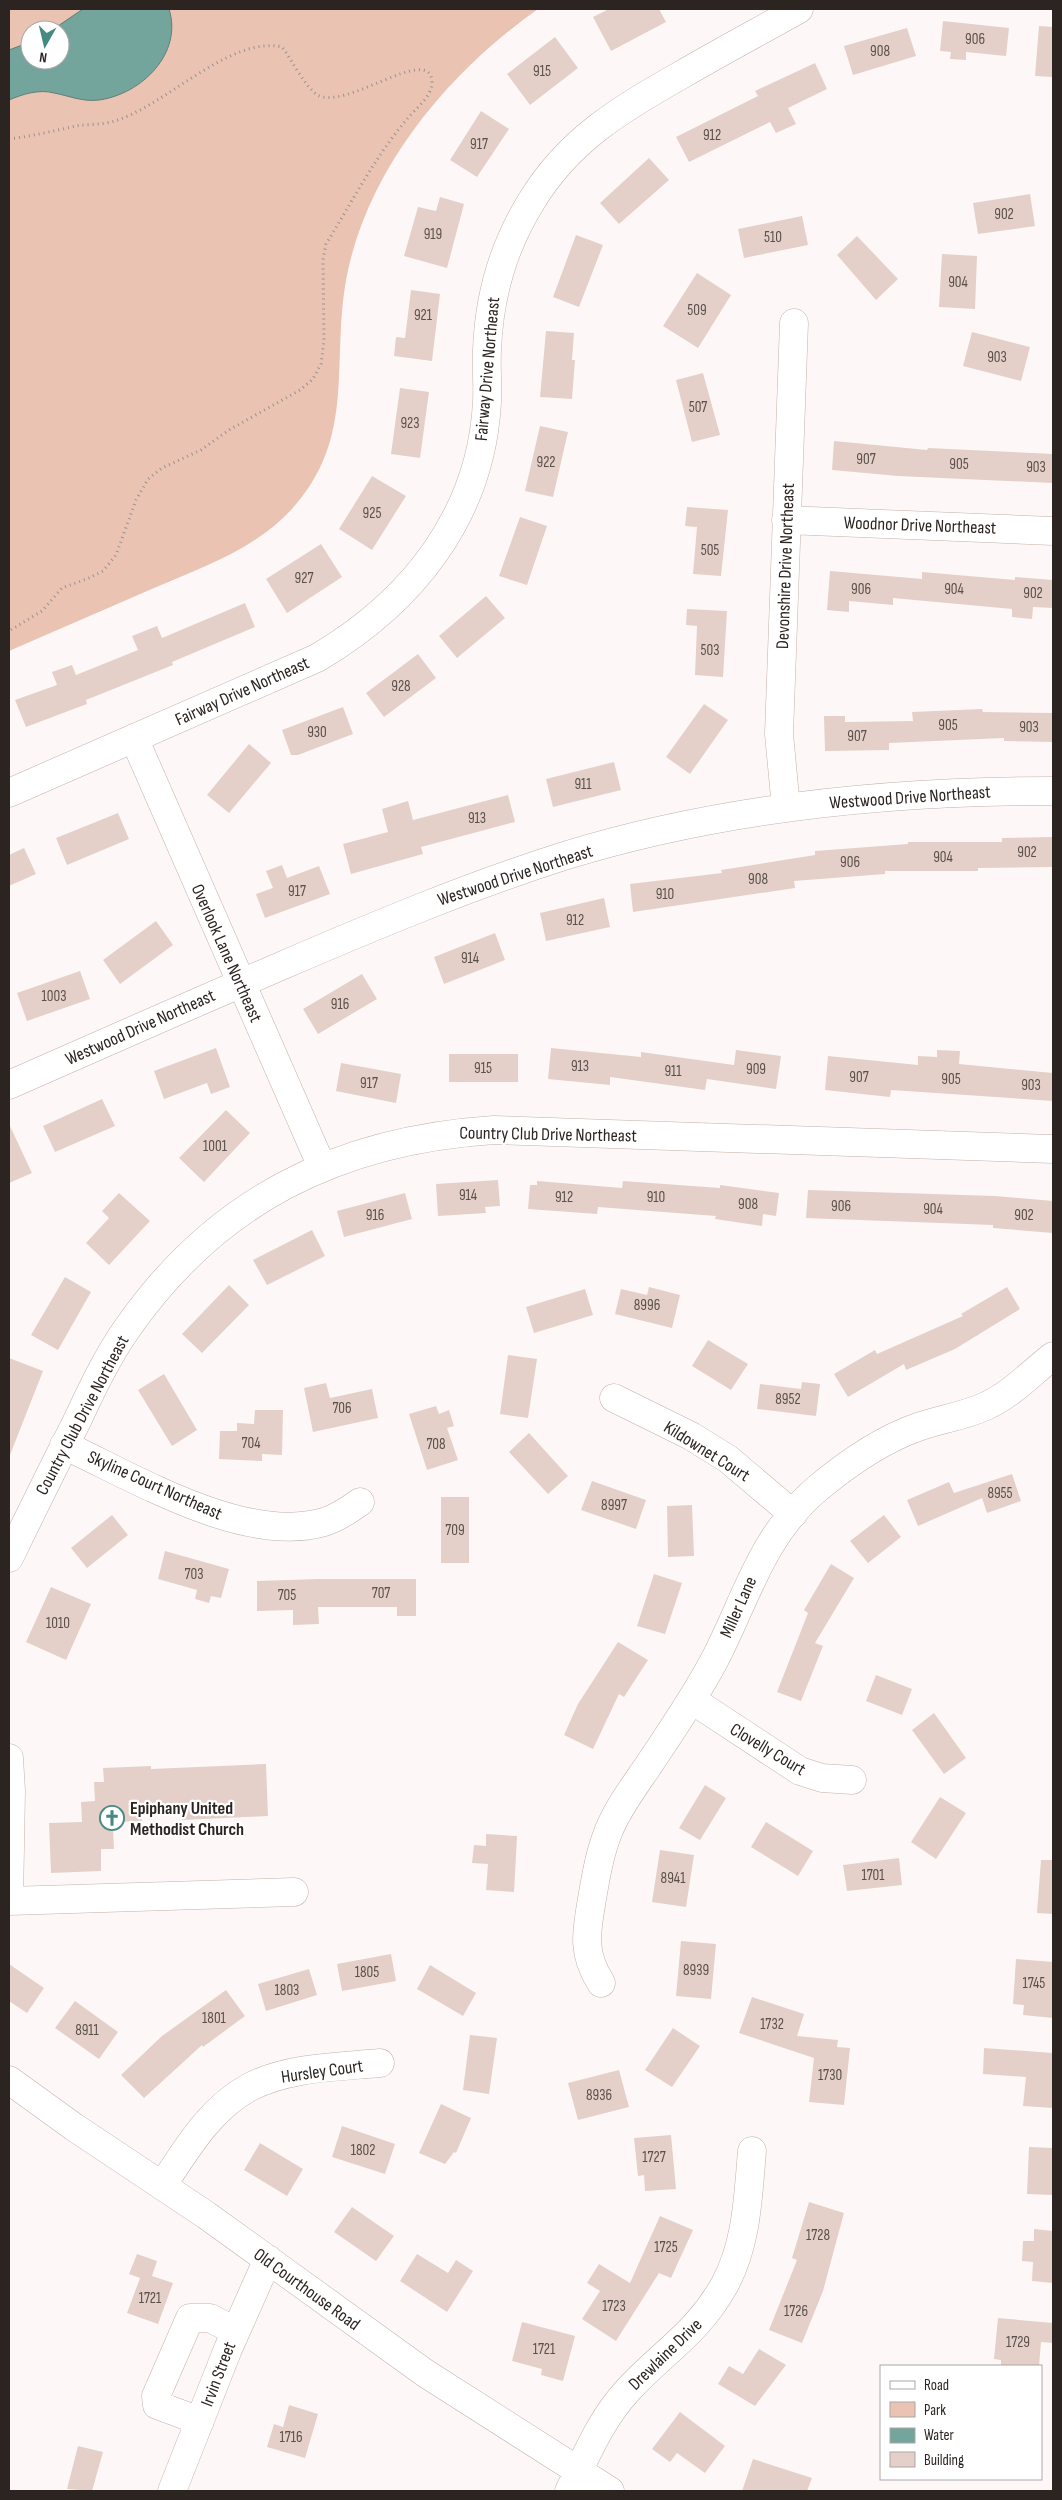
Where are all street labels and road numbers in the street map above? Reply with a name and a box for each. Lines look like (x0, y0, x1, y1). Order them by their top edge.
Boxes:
street label: Fairway Drive Northeast (471, 296, 504, 442)
street label: Devonshire Drive Northeast (772, 482, 799, 649)
street label: Woodnor Drive Northeast (843, 512, 997, 539)
street label: Fairway Drive Northeast (172, 652, 313, 730)
street label: Westwood Drive Northeast (829, 781, 992, 814)
street label: Westwood Drive Northeast (435, 840, 596, 910)
street label: Overlook Lane Northeast (187, 881, 267, 1026)
street label: Westwood Drive Northeast (62, 985, 219, 1070)
street label: Country Club Drive Northeast (459, 1122, 637, 1147)
street label: Country Club Drive Northeast (31, 1331, 134, 1499)
street label: Kildownet Court (660, 1417, 754, 1486)
street label: Skyline Court Northeast (84, 1446, 226, 1525)
street label: Miller Lane (716, 1573, 761, 1641)
street label: Clovelly Court (726, 1719, 810, 1780)
street label: Hursley Court (280, 2055, 365, 2088)
street label: Old Courthouse Road (249, 2244, 364, 2335)
street label: Drewlaine Drive (624, 2314, 706, 2395)
street label: Irvin Street (197, 2338, 241, 2410)

